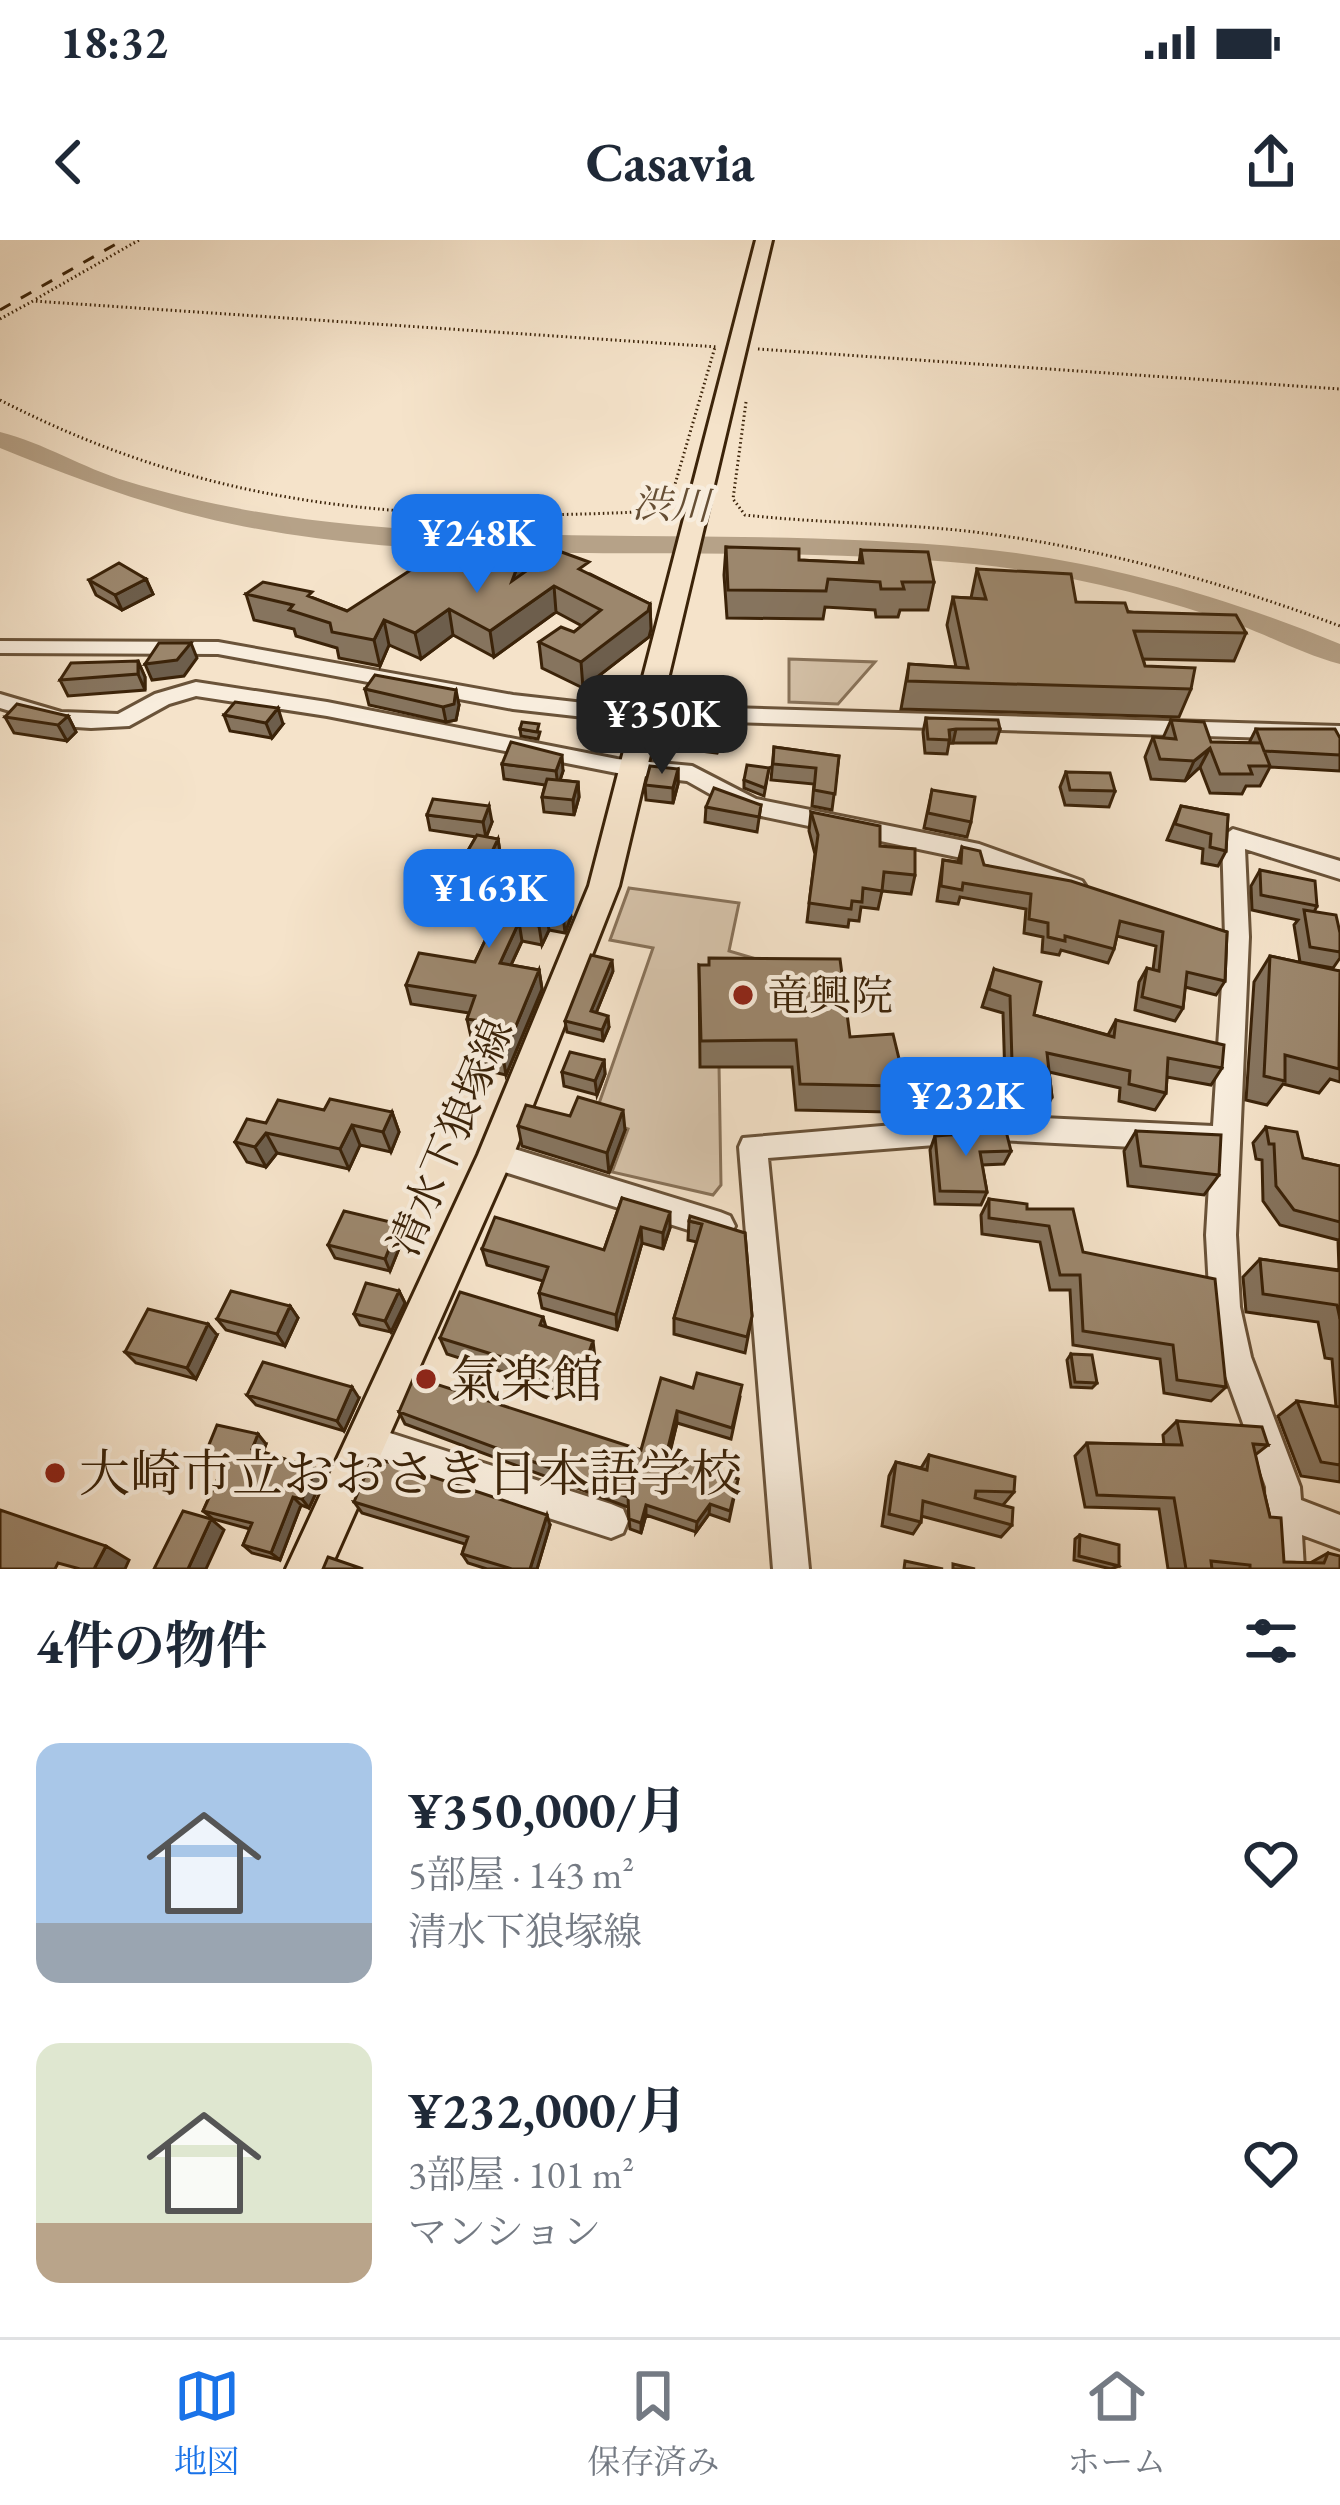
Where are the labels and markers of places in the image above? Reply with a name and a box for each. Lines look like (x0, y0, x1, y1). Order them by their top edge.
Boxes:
pin: ¥248K (393, 494, 561, 596)
pin: ¥350K (578, 675, 746, 777)
pin: ¥163K (405, 849, 573, 951)
place label: 竜興院 (767, 968, 893, 1023)
marker: 竜興院 (730, 982, 756, 1008)
pin: ¥232K (882, 1057, 1050, 1159)
place label: 氣楽館 (450, 1346, 603, 1412)
marker: 氣楽館 (413, 1366, 439, 1392)
place label: 大崎市立おおさき日本語学校 (79, 1440, 742, 1506)
marker: 大崎市立おおさき日本語学校 (42, 1460, 68, 1486)

